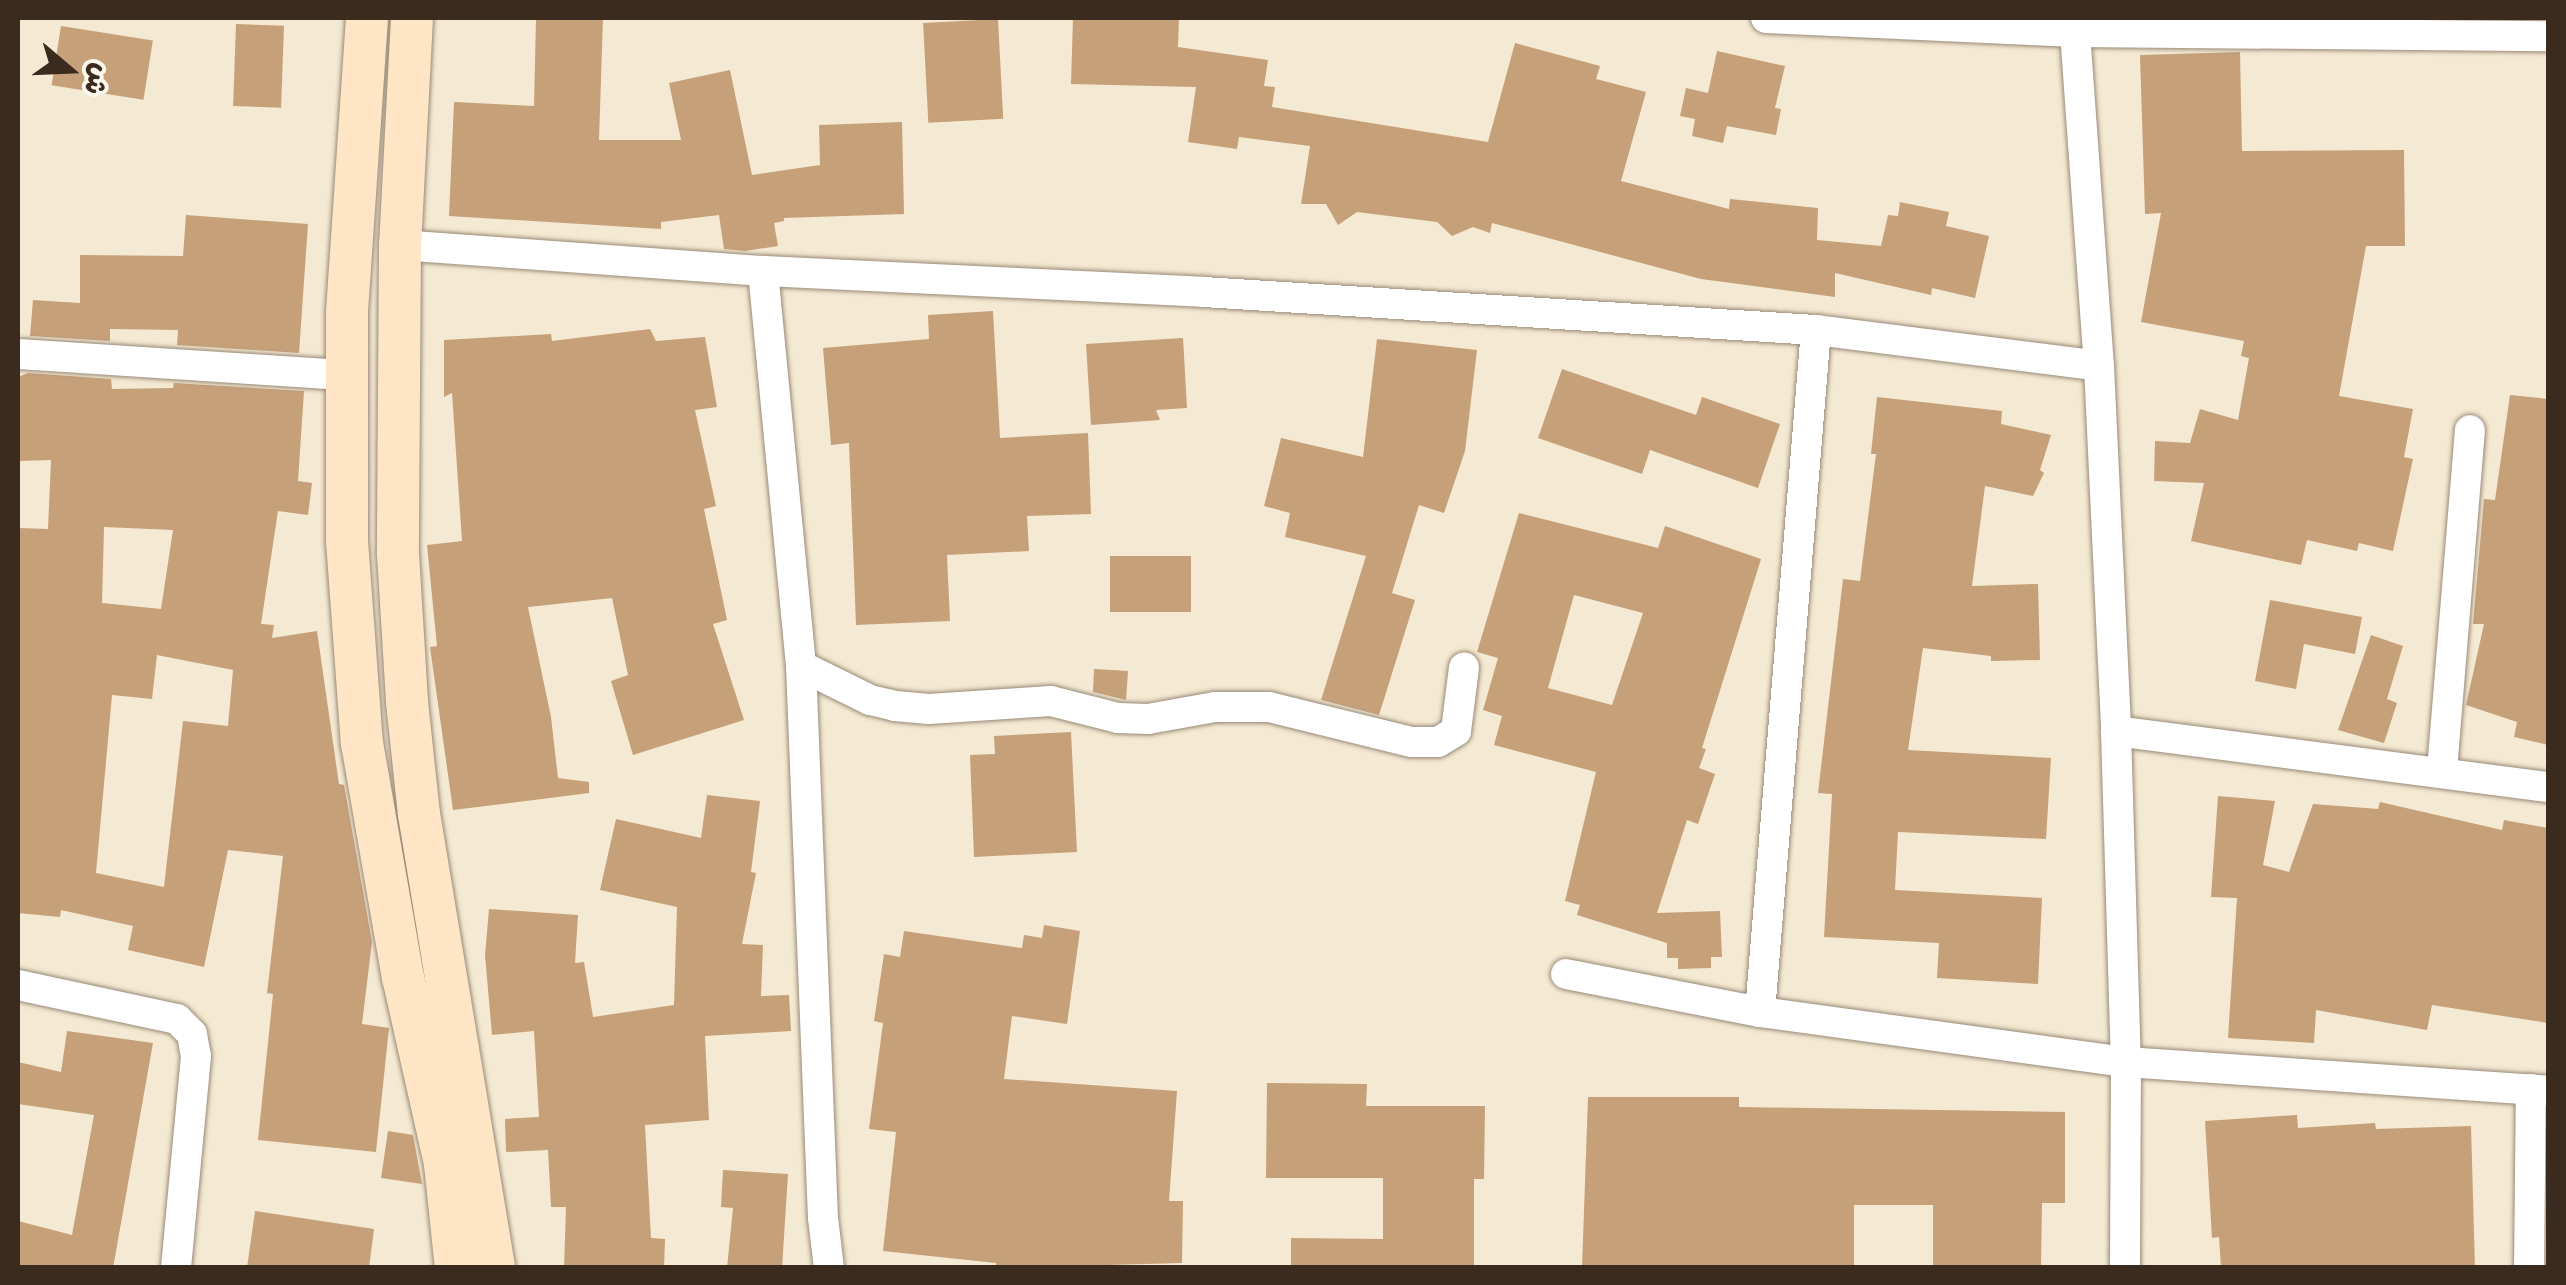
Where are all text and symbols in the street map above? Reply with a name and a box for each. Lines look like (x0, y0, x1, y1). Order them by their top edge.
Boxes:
north arrow (20, 20, 120, 120)
text: ش (75, 59, 121, 101)

